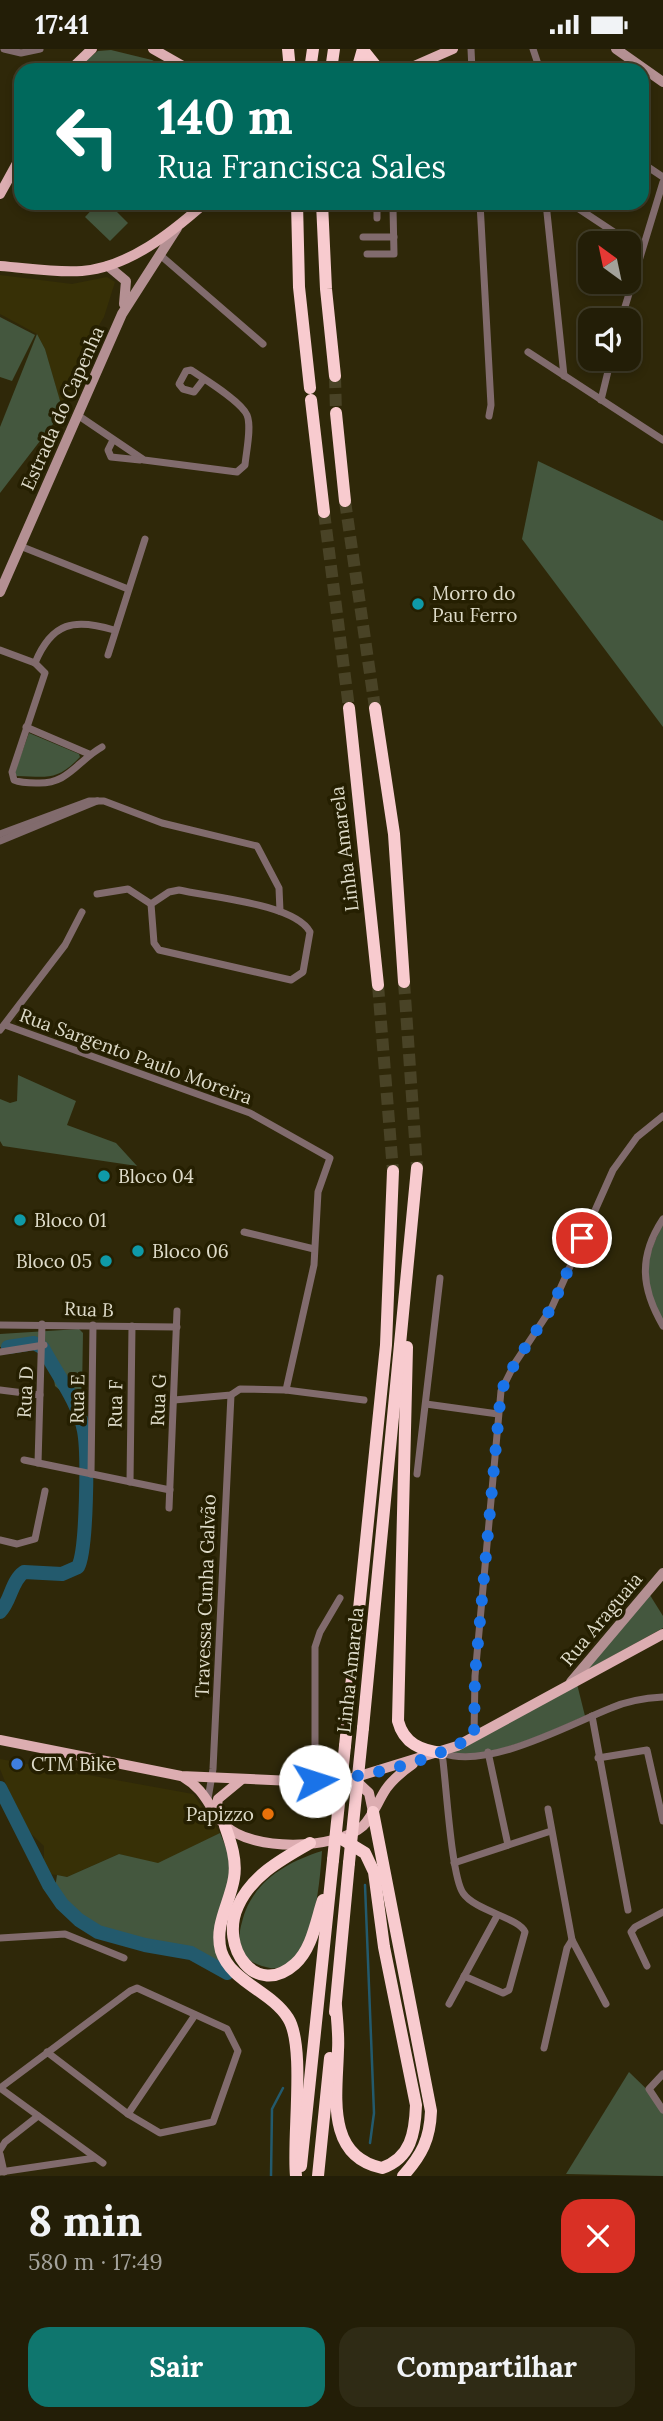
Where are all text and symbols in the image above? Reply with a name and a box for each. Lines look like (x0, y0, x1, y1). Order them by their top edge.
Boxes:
text: 17:41 (35, 8, 89, 41)
text: 140 m (157, 85, 293, 147)
icon: left (42, 91, 133, 182)
text: Rua Francisca Sales (157, 146, 446, 187)
north arrow (578, 231, 640, 294)
map controls (578, 231, 641, 371)
button: sound (578, 308, 641, 371)
street label: Estrada do Capenha (15, 322, 109, 494)
place label: Morro do Pau Ferro (432, 581, 517, 627)
marker: Morro do Pau Ferro (410, 596, 426, 612)
street label: Linha Amarela (324, 785, 364, 913)
street label: Rua Sargento Paulo Moreira (16, 1003, 256, 1109)
place label: Bloco 04 (118, 1164, 194, 1188)
marker: Bloco 04 (96, 1168, 112, 1184)
place label: Bloco 01 (34, 1208, 107, 1232)
pin (552, 1208, 612, 1268)
marker: Bloco 01 (12, 1212, 28, 1228)
icon: arrive (563, 1219, 601, 1257)
place label: Bloco 06 (152, 1239, 229, 1263)
marker: Bloco 06 (130, 1243, 146, 1259)
place label: Bloco 05 (16, 1249, 92, 1273)
marker: Bloco 05 (98, 1253, 114, 1269)
street label: Rua B (64, 1296, 115, 1322)
street label: Rua D (12, 1365, 38, 1419)
street label: Rua G (145, 1373, 171, 1427)
street label: Rua E (65, 1374, 89, 1424)
street label: Rua F (103, 1380, 127, 1428)
street label: Travessa Cunha Galvão (189, 1494, 221, 1698)
street label: Rua Araguaia (555, 1567, 647, 1671)
street label: Linha Amarela (331, 1606, 369, 1734)
position arrow (278, 1744, 352, 1818)
place label: CTM Bike (31, 1752, 116, 1776)
marker: CTM Bike (9, 1756, 25, 1772)
place label: Papizzo (186, 1802, 254, 1826)
marker: Papizzo (260, 1806, 276, 1822)
text: 8 min (28, 2194, 142, 2248)
button: close (561, 2199, 635, 2273)
text: 580 m · 17:49 (28, 2247, 163, 2276)
button: Sair (28, 2327, 325, 2407)
button: Compartilhar (339, 2327, 635, 2407)

